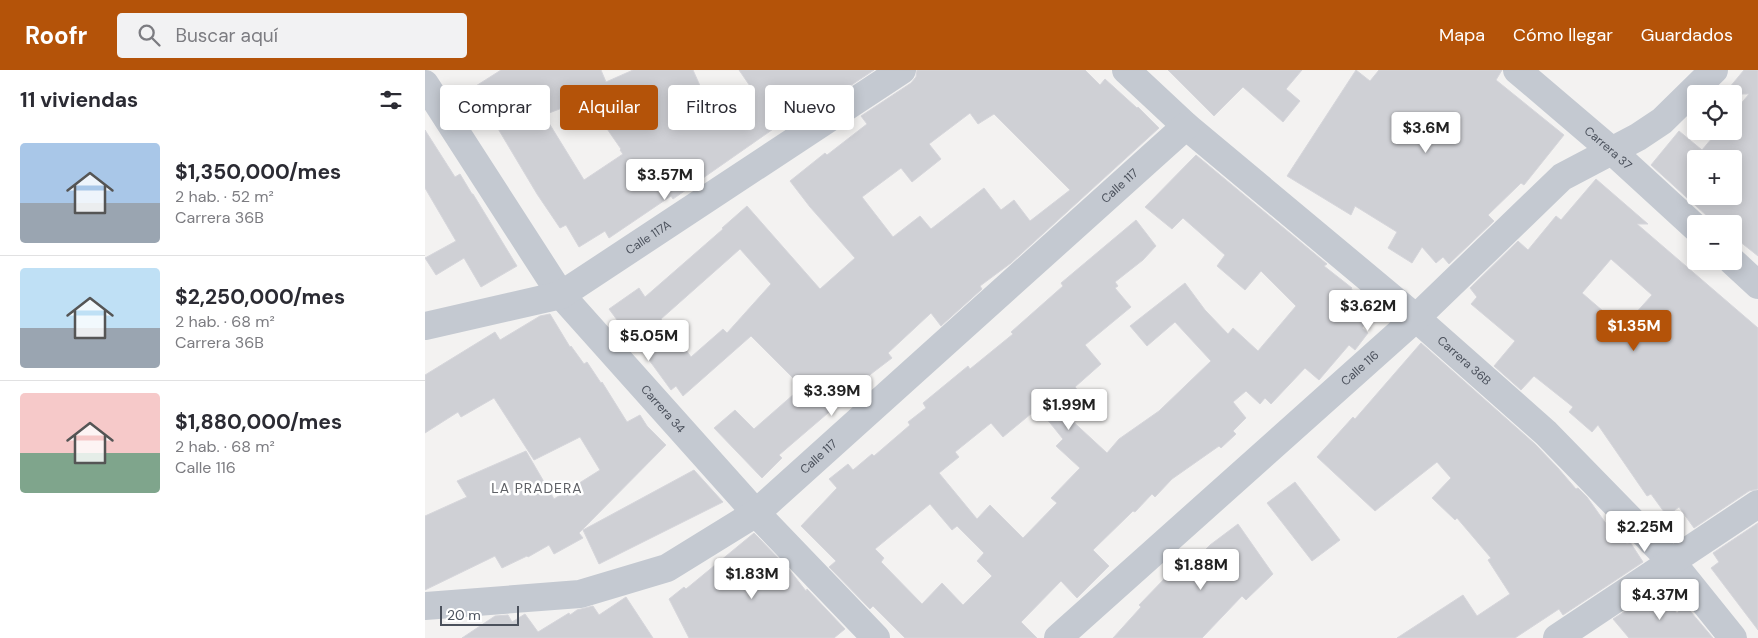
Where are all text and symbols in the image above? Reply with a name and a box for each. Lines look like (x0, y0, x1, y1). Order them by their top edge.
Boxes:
search box (117, 13, 467, 58)
text: Roofr (25, 20, 87, 51)
icon: search (135, 21, 163, 49)
text: Buscar aquí (175, 23, 278, 48)
text: Mapa (1439, 23, 1485, 47)
text: Cómo llegar (1513, 23, 1613, 47)
text: Guardados (1641, 23, 1733, 47)
chip: Comprar (440, 85, 550, 130)
chip: Alquilar (560, 85, 658, 130)
chip: Filtros (668, 85, 755, 130)
chip: Nuevo (765, 85, 854, 130)
map controls (1687, 85, 1742, 270)
button: locate (1687, 85, 1742, 140)
text: 11 viviendas (20, 86, 138, 114)
icon: filters (377, 86, 405, 114)
pin: $3.6M (1391, 112, 1461, 154)
text: $3.6M (1402, 117, 1450, 138)
street label: Carrera 37 (1581, 123, 1635, 173)
button: + (1687, 150, 1742, 205)
text: $1,350,000/mes (175, 158, 341, 186)
pin: $3.57M (624, 158, 706, 201)
icon: home (60, 163, 120, 223)
text: $3.57M (637, 164, 693, 185)
street label: Calle 117 (1098, 165, 1141, 207)
text: 2 hab. · 52 m² (175, 186, 274, 207)
text: Carrera 36B (175, 207, 264, 228)
button: − (1687, 215, 1742, 270)
street label: Calle 117A (622, 217, 674, 258)
text: $2,250,000/mes (175, 283, 345, 311)
icon: home (60, 288, 120, 348)
pin: $3.62M (1327, 290, 1409, 332)
text: $3.62M (1340, 295, 1396, 316)
pin: $1.35M (1593, 310, 1675, 352)
text: 2 hab. · 68 m² (175, 311, 275, 332)
text: $1.35M (1607, 315, 1661, 336)
pin: $5.05M (608, 320, 690, 362)
text: $5.05M (620, 325, 678, 346)
text: Carrera 36B (175, 332, 264, 353)
street label: Carrera 36B (1434, 333, 1494, 389)
street label: Calle 116 (1338, 347, 1382, 389)
pin: $3.39M (791, 374, 873, 417)
text: $3.39M (804, 380, 860, 401)
street label: Carrera 34 (637, 382, 689, 436)
pin: $1.99M (1028, 388, 1110, 431)
text: $1.99M (1042, 394, 1096, 415)
text: $1,880,000/mes (175, 408, 342, 436)
icon: home (60, 413, 120, 473)
text: 2 hab. · 68 m² (175, 436, 275, 457)
street label: Calle 117 (797, 436, 840, 478)
text: Calle 116 (175, 457, 236, 478)
district label: LA PRADERA (491, 479, 583, 497)
pin: $2.25M (1604, 510, 1686, 553)
text: $2.25M (1617, 516, 1673, 537)
pin: $1.88M (1160, 548, 1242, 591)
text: $1.88M (1174, 554, 1228, 575)
pin: $1.83M (711, 558, 793, 600)
text: $1.83M (725, 563, 779, 584)
pin: $4.37M (1619, 578, 1701, 621)
text: $4.37M (1632, 584, 1688, 605)
scale bar (440, 603, 519, 626)
text: 20 m (447, 606, 481, 624)

